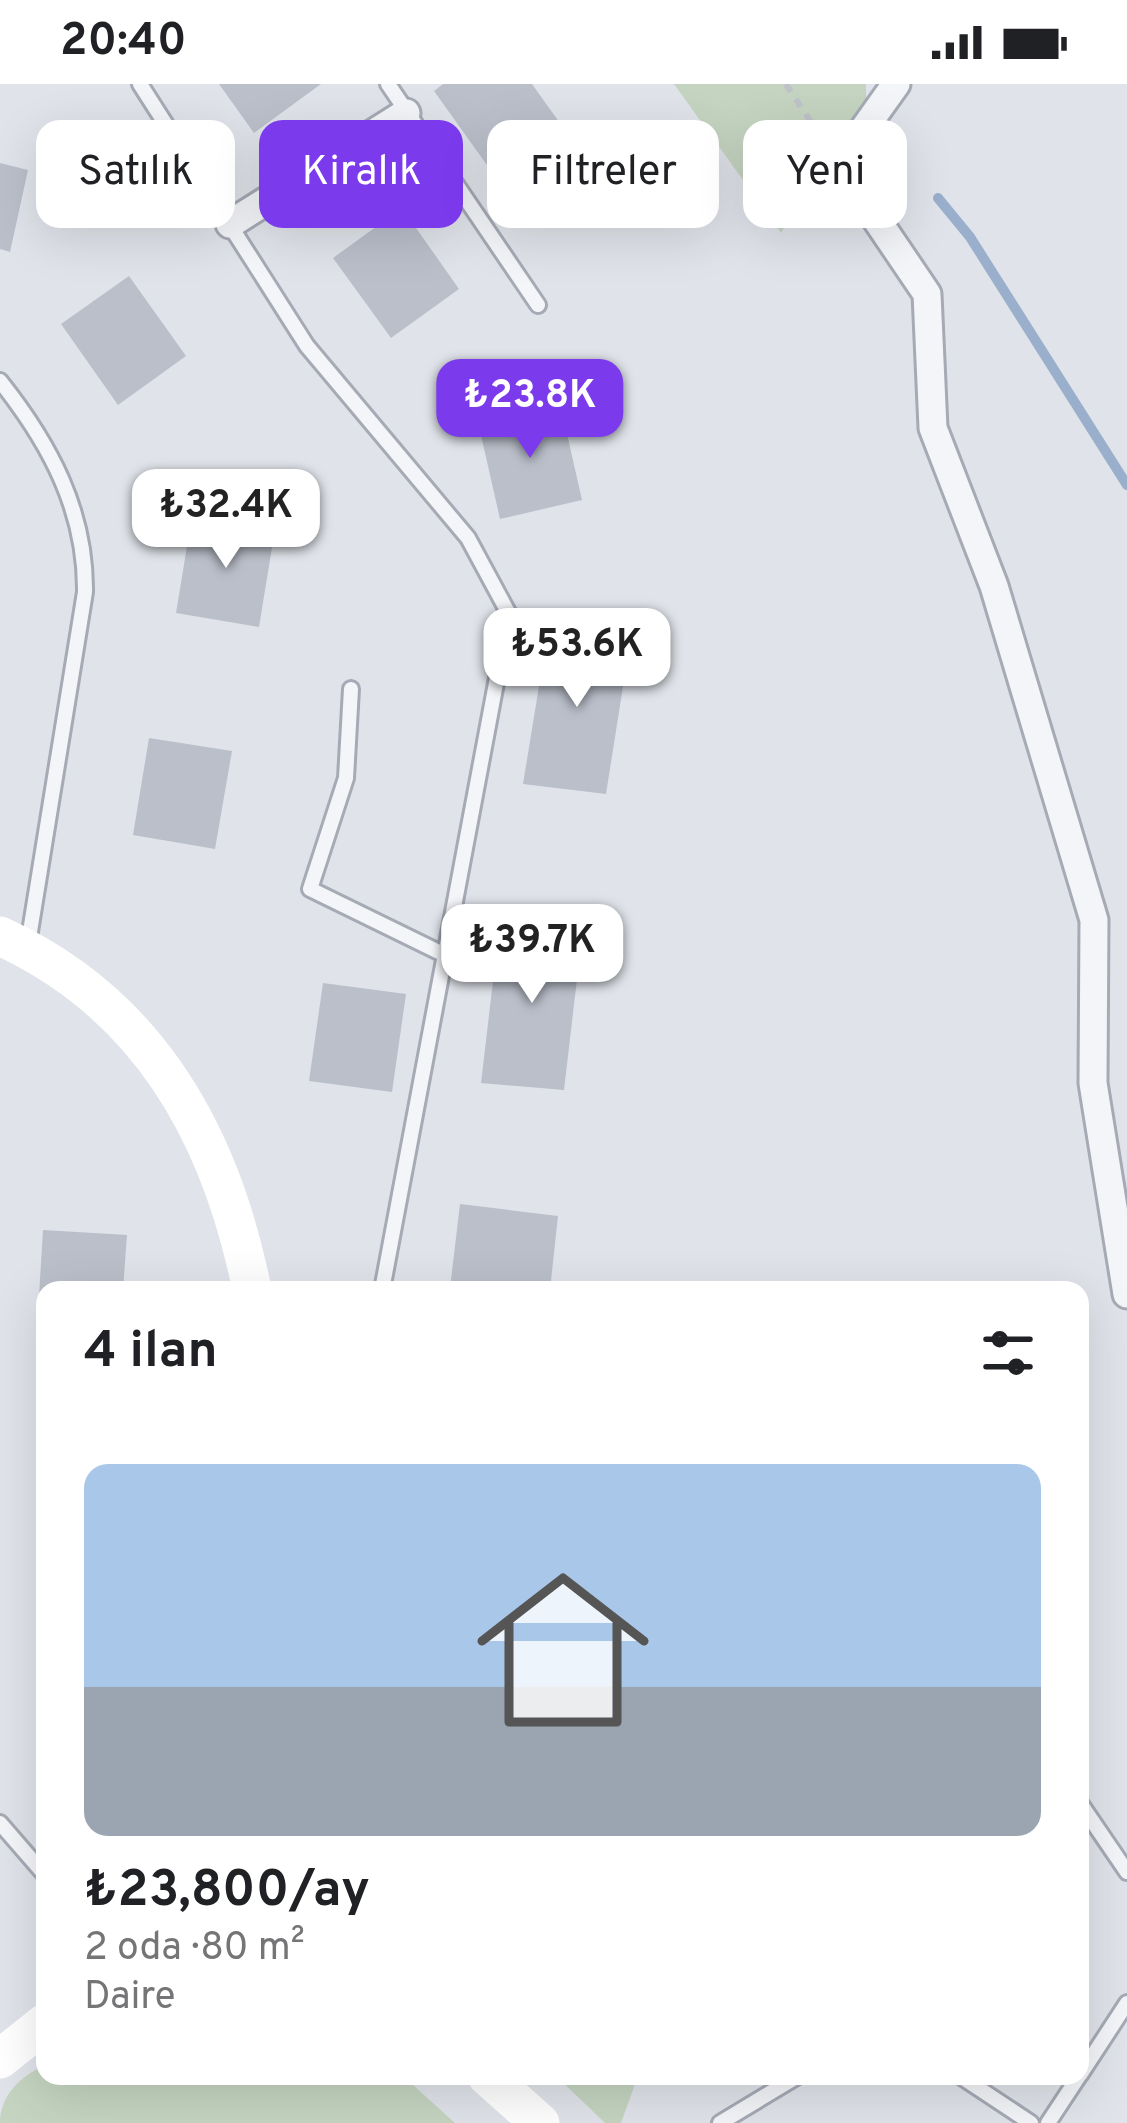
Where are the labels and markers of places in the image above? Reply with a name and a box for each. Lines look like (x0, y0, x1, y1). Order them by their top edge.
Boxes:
pin: ₺23.8K (432, 359, 628, 461)
pin: ₺32.4K (128, 469, 324, 571)
pin: ₺53.6K (479, 608, 675, 710)
pin: ₺39.7K (434, 904, 630, 1006)

